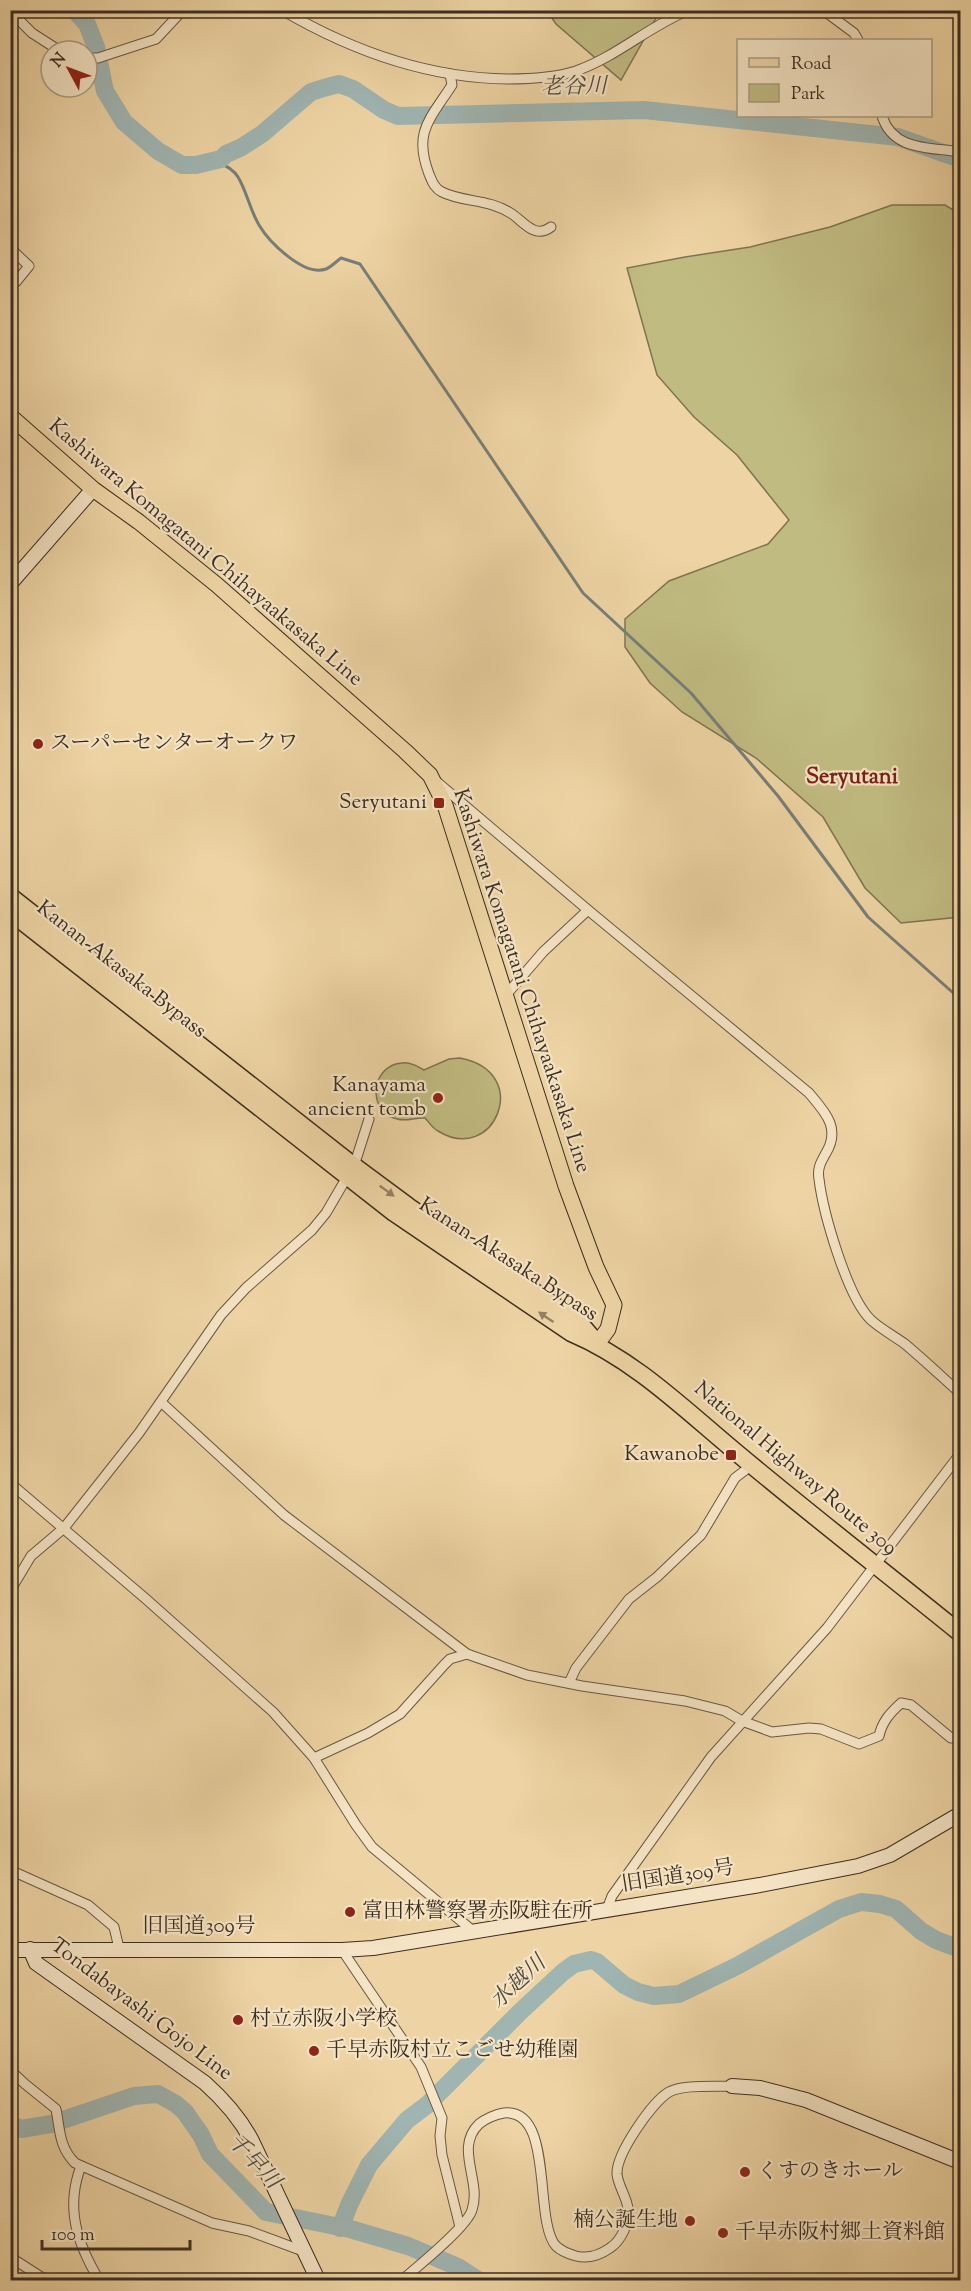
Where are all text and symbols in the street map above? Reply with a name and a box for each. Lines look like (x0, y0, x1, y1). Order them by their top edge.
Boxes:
north arrow (39, 39, 99, 99)
legend (737, 39, 932, 117)
text: N (47, 48, 73, 73)
text: Road (791, 52, 831, 78)
water label: 老谷川 (541, 71, 609, 105)
text: Park (791, 82, 826, 108)
street label: Kashiwara Komagatani Chihayaakasaka Line (41, 412, 369, 694)
place label: スーパーセンターオークワ (50, 729, 298, 759)
marker: スーパーセンターオークワ (31, 737, 45, 751)
district label: Seryutani (806, 762, 899, 794)
street label: Kashiwara Komagatani Chihayaakasaka Line (445, 785, 597, 1177)
place label: Seryutani (339, 788, 427, 818)
marker: Seryutani (432, 796, 446, 810)
street label: Kanan-Akasaka Bypass (30, 894, 212, 1046)
place label: Kanayama ancient tomb (308, 1071, 426, 1125)
marker: Kanayama ancient tomb (431, 1091, 445, 1105)
one-way arrow (379, 1185, 395, 1197)
street label: Kanan-Akasaka Bypass (412, 1191, 604, 1329)
one-way arrow (538, 1311, 555, 1322)
street label: National Highway Route 309 (687, 1375, 903, 1563)
place label: Kawanobe (624, 1440, 719, 1470)
marker: Kawanobe (724, 1448, 738, 1462)
street label: 旧国道309号 (620, 1853, 736, 1901)
place label: 富田林警察署赤阪駐在所 (362, 1897, 593, 1927)
marker: 富田林警察署赤阪駐在所 (343, 1905, 357, 1919)
street label: 旧国道309号 (142, 1912, 256, 1942)
street label: Tondabayashi Gojo Line (44, 1932, 238, 2088)
water label: 水越川 (484, 1947, 556, 2017)
place label: 村立赤阪小学校 (250, 2005, 397, 2035)
marker: 村立赤阪小学校 (231, 2013, 245, 2027)
place label: 千早赤阪村立こごせ幼稚園 (326, 2036, 578, 2066)
marker: 千早赤阪村立こごせ幼稚園 (307, 2044, 321, 2058)
water label: 千早川 (219, 2127, 289, 2199)
place label: くすのきホール (757, 2157, 904, 2187)
marker: くすのきホール (738, 2165, 752, 2179)
place label: 楠公誕生地 (573, 2206, 678, 2236)
scale bar (42, 2213, 190, 2251)
marker: 楠公誕生地 (683, 2214, 697, 2228)
place label: 千早赤阪村郷土資料館 (735, 2218, 945, 2248)
text: 100 m (51, 2223, 95, 2249)
marker: 千早赤阪村郷土資料館 (716, 2226, 730, 2240)

